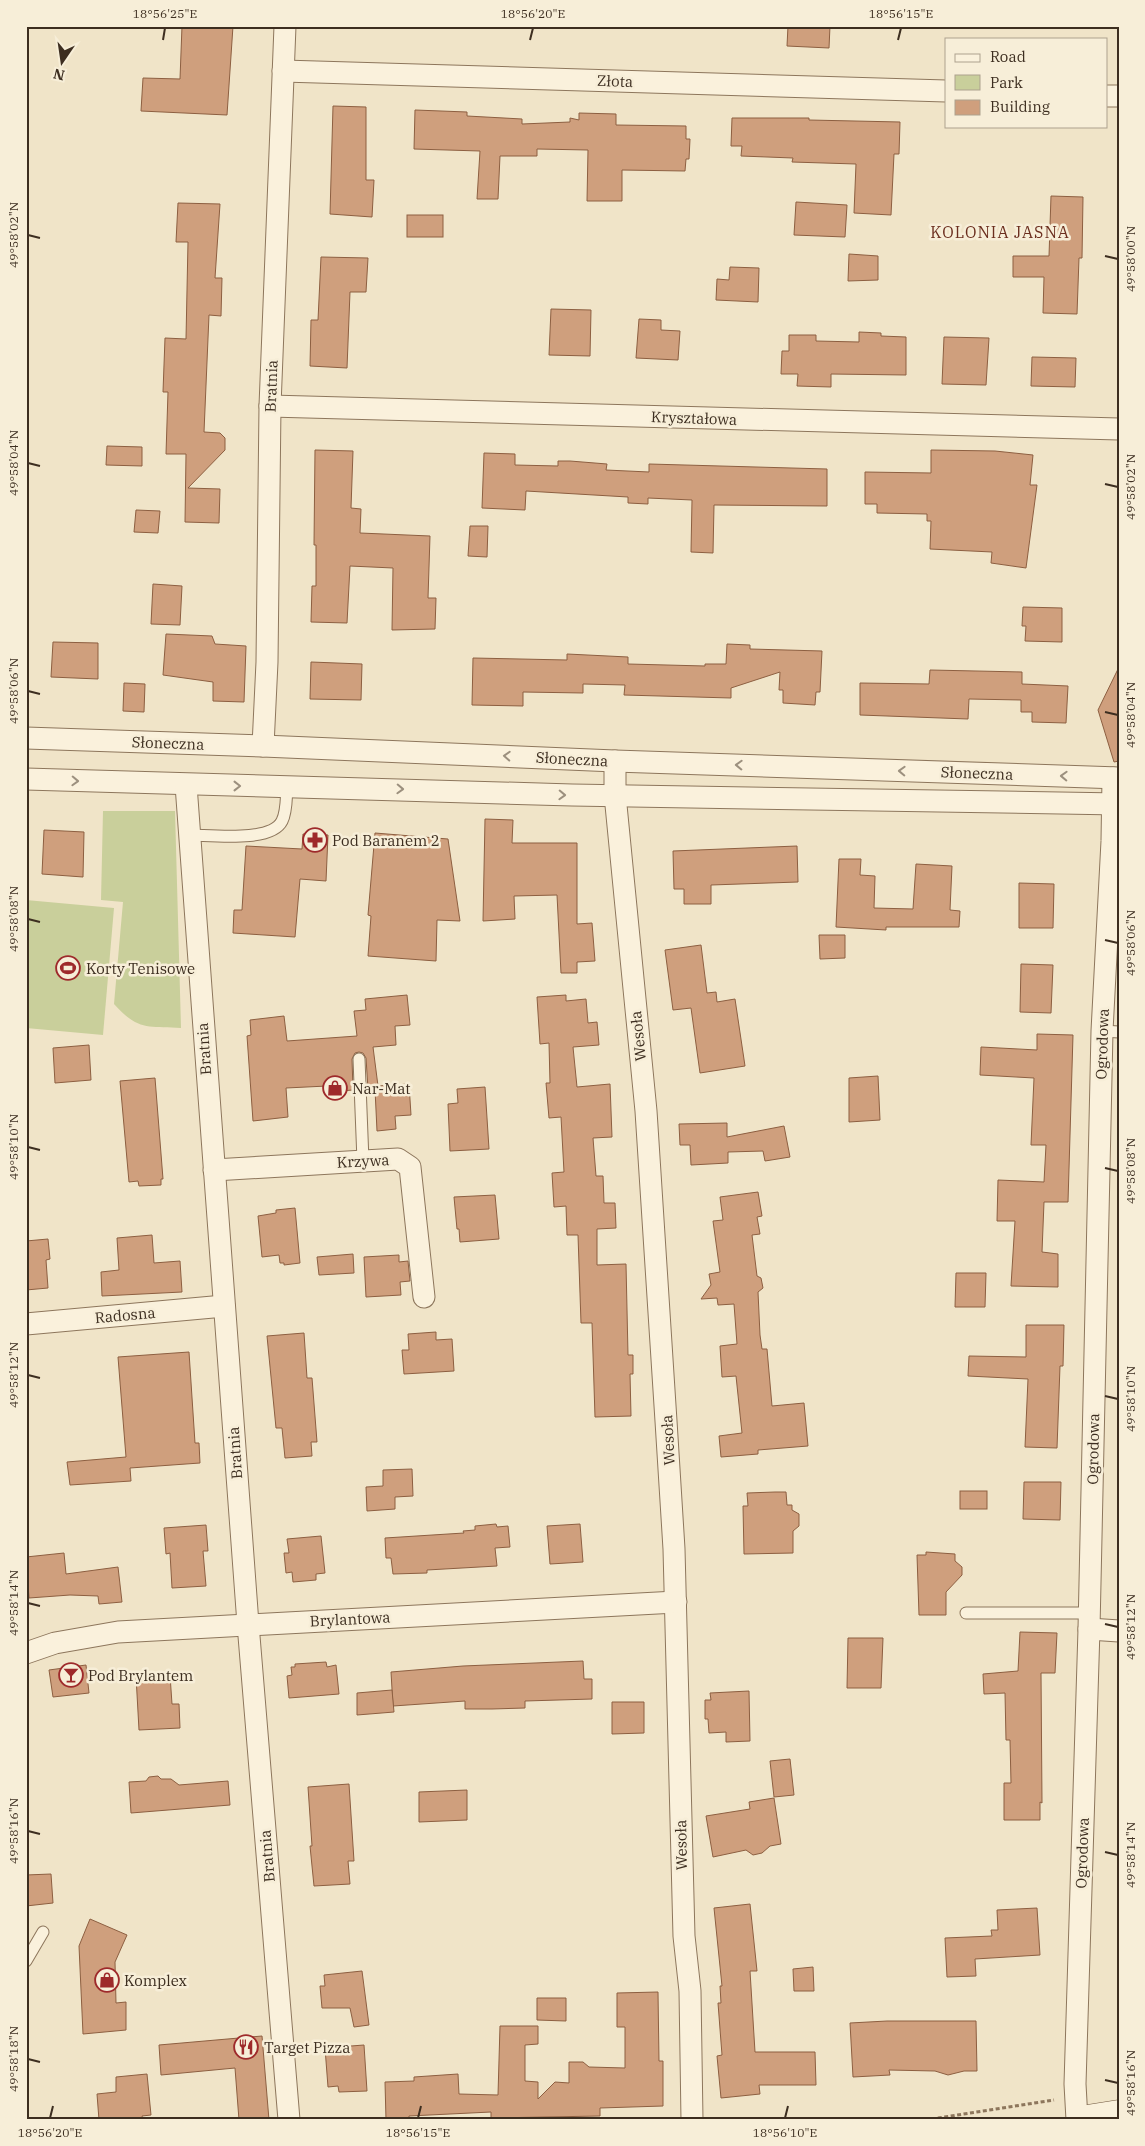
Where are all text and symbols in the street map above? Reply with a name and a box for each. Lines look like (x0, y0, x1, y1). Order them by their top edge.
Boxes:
text: 18°56'25"E (133, 6, 197, 21)
text: 18°56'20"E (501, 6, 565, 21)
text: 18°56'15"E (869, 6, 933, 21)
north arrow (38, 38, 88, 88)
legend (945, 38, 1108, 128)
text: Road (990, 47, 1026, 66)
text: N (52, 65, 66, 85)
street label: Złota (597, 71, 633, 91)
text: Park (990, 73, 1023, 92)
text: Building (990, 97, 1050, 116)
text: 49°58'02"N (6, 202, 21, 268)
district label: KOLONIA JASNA (930, 222, 1070, 242)
text: 49°58'00"N (1123, 226, 1138, 292)
street label: Bratnia (261, 359, 281, 413)
street label: Kryształowa (651, 407, 737, 429)
text: 49°58'04"N (6, 430, 21, 496)
text: 49°58'02"N (1123, 454, 1138, 520)
text: 49°58'06"N (6, 658, 21, 724)
text: 49°58'04"N (1123, 682, 1138, 748)
street label: Słoneczna (131, 732, 205, 754)
street label: Słoneczna (535, 748, 609, 770)
one-way arrow (503, 751, 511, 762)
one-way arrow (735, 760, 743, 771)
street label: Słoneczna (940, 762, 1014, 784)
one-way arrow (898, 765, 906, 776)
one-way arrow (1060, 771, 1068, 781)
one-way arrow (71, 775, 79, 786)
one-way arrow (234, 781, 242, 791)
one-way arrow (396, 784, 404, 794)
one-way arrow (558, 789, 566, 800)
pharmacy icon: Pod Baranem 2 (302, 827, 328, 853)
place label: Pod Baranem 2 (332, 831, 440, 850)
text: 49°58'08"N (6, 886, 21, 952)
text: 49°58'06"N (1123, 910, 1138, 976)
sports icon: Korty Tenisowe (55, 955, 81, 981)
place label: Korty Tenisowe (86, 959, 195, 978)
street label: Ogrodowa (1091, 1008, 1113, 1080)
street label: Wesoła (626, 1010, 650, 1062)
street label: Bratnia (193, 1022, 215, 1076)
shop icon: Nar-Mat (322, 1075, 348, 1101)
place label: Nar-Mat (352, 1079, 411, 1098)
text: 49°58'10"N (6, 1114, 21, 1180)
text: 49°58'08"N (1123, 1138, 1138, 1204)
street label: Krzywa (336, 1150, 390, 1172)
street label: Radosna (94, 1303, 156, 1327)
text: 49°58'12"N (6, 1342, 21, 1408)
text: 49°58'10"N (1123, 1366, 1138, 1432)
street label: Ogrodowa (1083, 1413, 1103, 1485)
street label: Wesoła (657, 1414, 679, 1466)
street label: Bratnia (224, 1426, 246, 1480)
text: 49°58'14"N (6, 1570, 21, 1636)
text: 49°58'12"N (1123, 1594, 1138, 1660)
street label: Brylantowa (309, 1607, 391, 1631)
bar icon: Pod Brylantem (58, 1662, 84, 1688)
place label: Pod Brylantem (88, 1666, 193, 1685)
text: 49°58'16"N (6, 1798, 21, 1864)
street label: Ogrodowa (1071, 1817, 1093, 1889)
street label: Wesoła (671, 1820, 691, 1870)
text: 49°58'14"N (1123, 1822, 1138, 1888)
street label: Bratnia (255, 1829, 279, 1883)
shop icon: Komplex (94, 1967, 120, 1993)
place label: Komplex (124, 1971, 187, 1990)
text: 49°58'18"N (6, 2026, 21, 2092)
restaurant icon: Target Pizza (233, 2034, 259, 2060)
place label: Target Pizza (264, 2038, 350, 2057)
text: 49°58'16"N (1123, 2050, 1138, 2116)
text: 18°56'20"E (18, 2125, 82, 2140)
text: 18°56'15"E (386, 2125, 450, 2140)
text: 18°56'10"E (753, 2125, 817, 2140)

